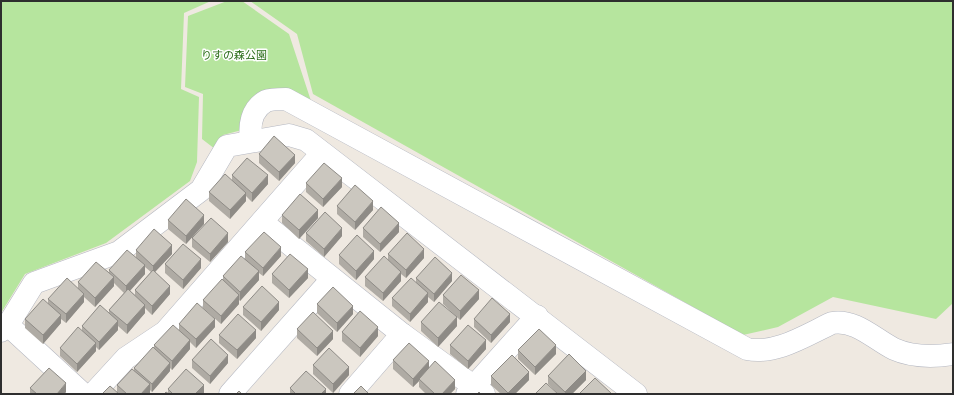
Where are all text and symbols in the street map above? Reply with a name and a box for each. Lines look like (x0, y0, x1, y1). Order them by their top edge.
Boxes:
park label: りすの森公園 (201, 49, 267, 62)

